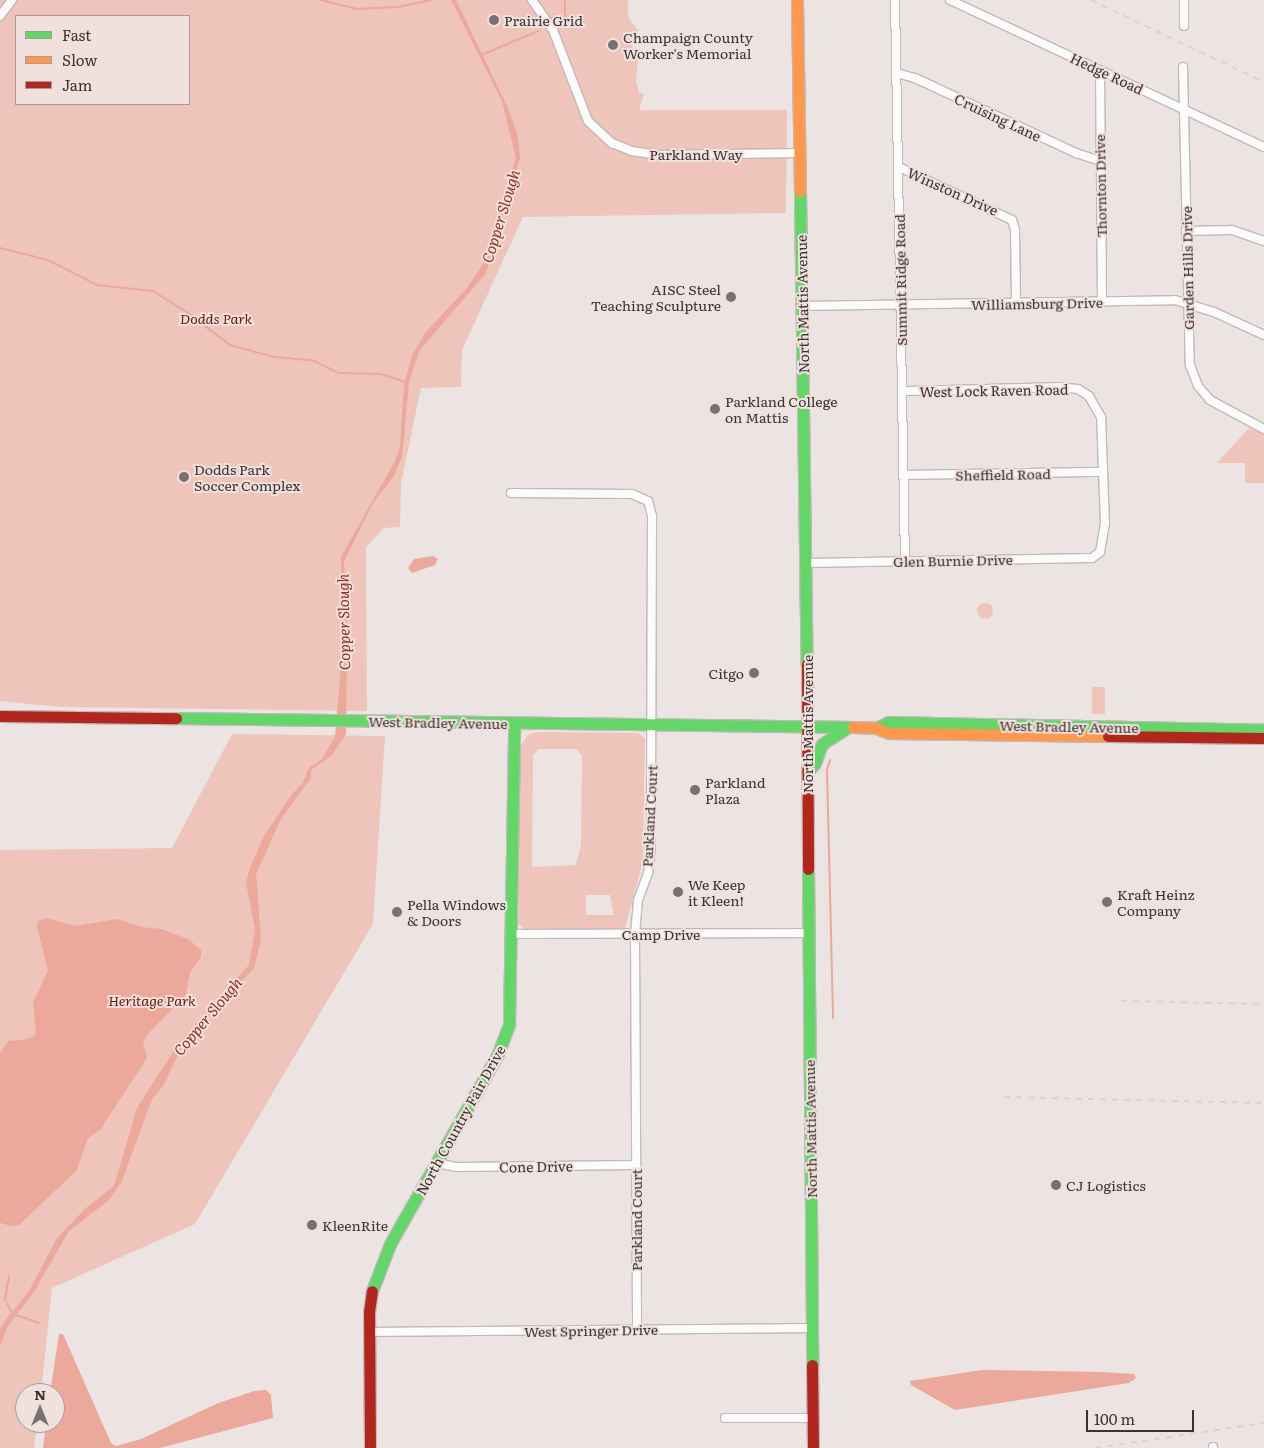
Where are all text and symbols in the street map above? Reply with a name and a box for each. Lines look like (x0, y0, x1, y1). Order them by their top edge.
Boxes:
place label: Prairie Grid (504, 12, 583, 28)
marker: Prairie Grid (488, 14, 500, 26)
legend (15, 15, 190, 105)
text: Fast (62, 23, 91, 46)
place label: Champaign County Worker's Memorial (623, 29, 753, 62)
marker: Champaign County Worker's Memorial (607, 39, 619, 51)
text: Slow (62, 48, 97, 71)
street label: Hedge Road (1068, 49, 1146, 97)
text: Jam (62, 73, 92, 96)
street label: Cruising Lane (952, 90, 1044, 144)
street label: Thornton Drive (1091, 134, 1109, 238)
street label: Parkland Way (649, 146, 743, 162)
street label: Winston Drive (905, 164, 1001, 218)
water label: Copper Slough (477, 167, 523, 265)
street label: Garden Hills Drive (1178, 206, 1196, 330)
street label: Summit Ridge Road (890, 214, 910, 346)
street label: North Mattis Avenue (792, 235, 812, 373)
place label: AISC Steel Teaching Sculpture (591, 281, 721, 314)
marker: AISC Steel Teaching Sculpture (725, 291, 737, 303)
street label: Williamsburg Drive (971, 293, 1103, 313)
park label: Dodds Park (180, 310, 252, 326)
street label: West Lock Raven Road (919, 380, 1069, 400)
place label: Parkland College on Mattis (725, 393, 837, 426)
marker: Parkland College on Mattis (709, 403, 721, 415)
place label: Dodds Park Soccer Complex (194, 461, 300, 494)
street label: Sheffield Road (955, 465, 1051, 483)
marker: Dodds Park Soccer Complex (178, 471, 190, 483)
street label: Glen Burnie Drive (893, 551, 1013, 569)
water label: Copper Slough (333, 574, 353, 670)
street label: North Mattis Avenue (799, 655, 815, 793)
place label: Citgo (709, 665, 744, 681)
marker: Citgo (748, 667, 760, 679)
street label: West Bradley Avenue (368, 712, 508, 732)
street label: West Bradley Avenue (999, 716, 1139, 736)
street label: Parkland Court (638, 764, 660, 868)
place label: Parkland Plaza (705, 774, 766, 806)
marker: Parkland Plaza (689, 784, 701, 796)
place label: We Keep it Kleen! (688, 876, 745, 909)
marker: We Keep it Kleen! (672, 886, 684, 898)
place label: Kraft Heinz Company (1117, 886, 1194, 919)
place label: Pella Windows & Doors (407, 896, 506, 929)
marker: Kraft Heinz Company (1101, 896, 1113, 908)
marker: Pella Windows & Doors (391, 906, 403, 918)
street label: Camp Drive (622, 926, 700, 942)
water label: Copper Slough (169, 973, 245, 1059)
park label: Heritage Park (108, 992, 196, 1008)
street label: North Country Fair Drive (412, 1042, 508, 1198)
street label: North Mattis Avenue (800, 1060, 820, 1198)
street label: Cone Drive (499, 1157, 573, 1175)
street label: Parkland Court (628, 1169, 644, 1271)
place label: CJ Logistics (1066, 1177, 1146, 1193)
marker: CJ Logistics (1050, 1179, 1062, 1191)
place label: KleenRite (322, 1217, 388, 1233)
marker: KleenRite (306, 1219, 318, 1231)
street label: West Springer Drive (524, 1320, 658, 1340)
north arrow (15, 1383, 65, 1433)
text: N (34, 1384, 46, 1404)
scale bar (1089, 1400, 1196, 1432)
text: 100 m (1094, 1407, 1135, 1430)

